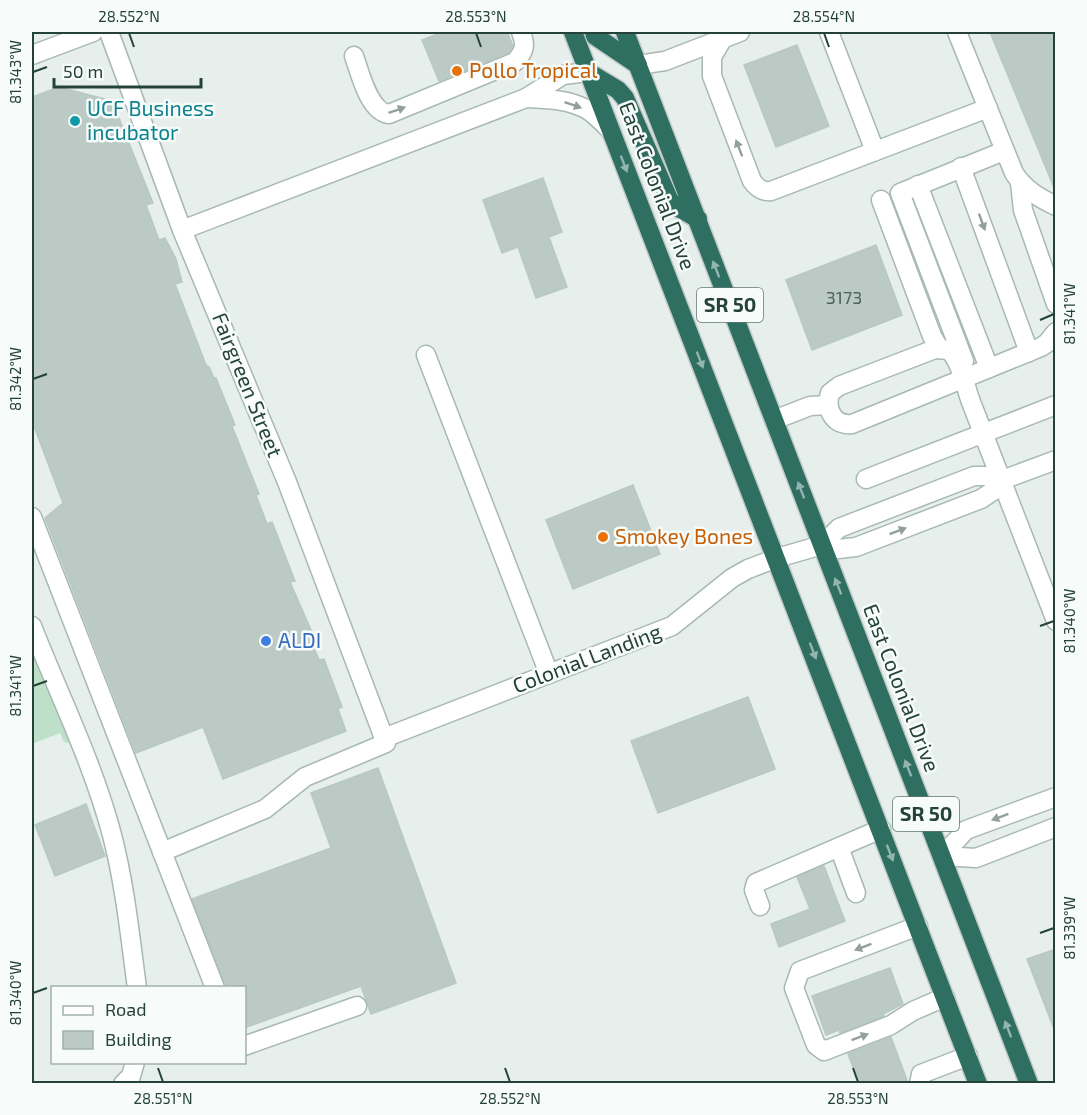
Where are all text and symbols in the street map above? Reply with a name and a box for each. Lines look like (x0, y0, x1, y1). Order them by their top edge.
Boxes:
text: 28.552°N (98, 7, 160, 25)
text: 28.553°N (445, 7, 507, 25)
text: 28.554°N (793, 7, 855, 25)
text: 81.343°W (6, 40, 24, 104)
scale bar (54, 51, 201, 89)
place label: Pollo Tropical (469, 57, 598, 82)
text: 50 m (63, 60, 103, 82)
marker: Pollo Tropical (450, 64, 464, 78)
place label: UCF Business incubator (87, 95, 214, 144)
street label: East Colonial Drive (615, 98, 702, 273)
one-way arrow (564, 100, 582, 110)
one-way arrow (388, 105, 406, 115)
marker: UCF Business incubator (68, 114, 82, 128)
one-way arrow (734, 138, 744, 156)
one-way arrow (620, 156, 630, 174)
one-way arrow (977, 213, 987, 231)
one-way arrow (711, 260, 720, 278)
text: 81.341°W (1060, 283, 1078, 345)
house number: 3173 (826, 286, 862, 308)
road number: SR 50 (697, 288, 763, 322)
street label: Fairgreen Street (208, 309, 289, 460)
text: 81.342°W (6, 347, 24, 411)
one-way arrow (696, 351, 705, 369)
one-way arrow (796, 481, 806, 499)
place label: Smokey Bones (615, 523, 753, 548)
one-way arrow (889, 526, 907, 536)
marker: Smokey Bones (596, 530, 610, 544)
one-way arrow (833, 577, 843, 595)
text: 81.340°W (1060, 589, 1078, 653)
street label: East Colonial Drive (859, 600, 946, 775)
street label: Colonial Landing (509, 618, 665, 697)
place label: ALDI (278, 627, 321, 652)
marker: ALDI (259, 634, 273, 648)
one-way arrow (808, 643, 818, 661)
text: 81.341°W (6, 655, 24, 717)
one-way arrow (903, 759, 913, 777)
road number: SR 50 (893, 797, 959, 831)
one-way arrow (991, 812, 1009, 822)
one-way arrow (886, 844, 895, 862)
text: 81.339°W (1060, 896, 1078, 960)
one-way arrow (854, 943, 872, 952)
text: 81.340°W (6, 961, 24, 1025)
legend (51, 986, 246, 1064)
text: Road (105, 998, 146, 1020)
one-way arrow (1003, 1020, 1012, 1038)
text: Building (105, 1028, 172, 1050)
one-way arrow (851, 1032, 869, 1041)
text: 28.551°N (133, 1089, 193, 1107)
text: 28.552°N (479, 1089, 541, 1107)
text: 28.553°N (827, 1089, 889, 1107)

